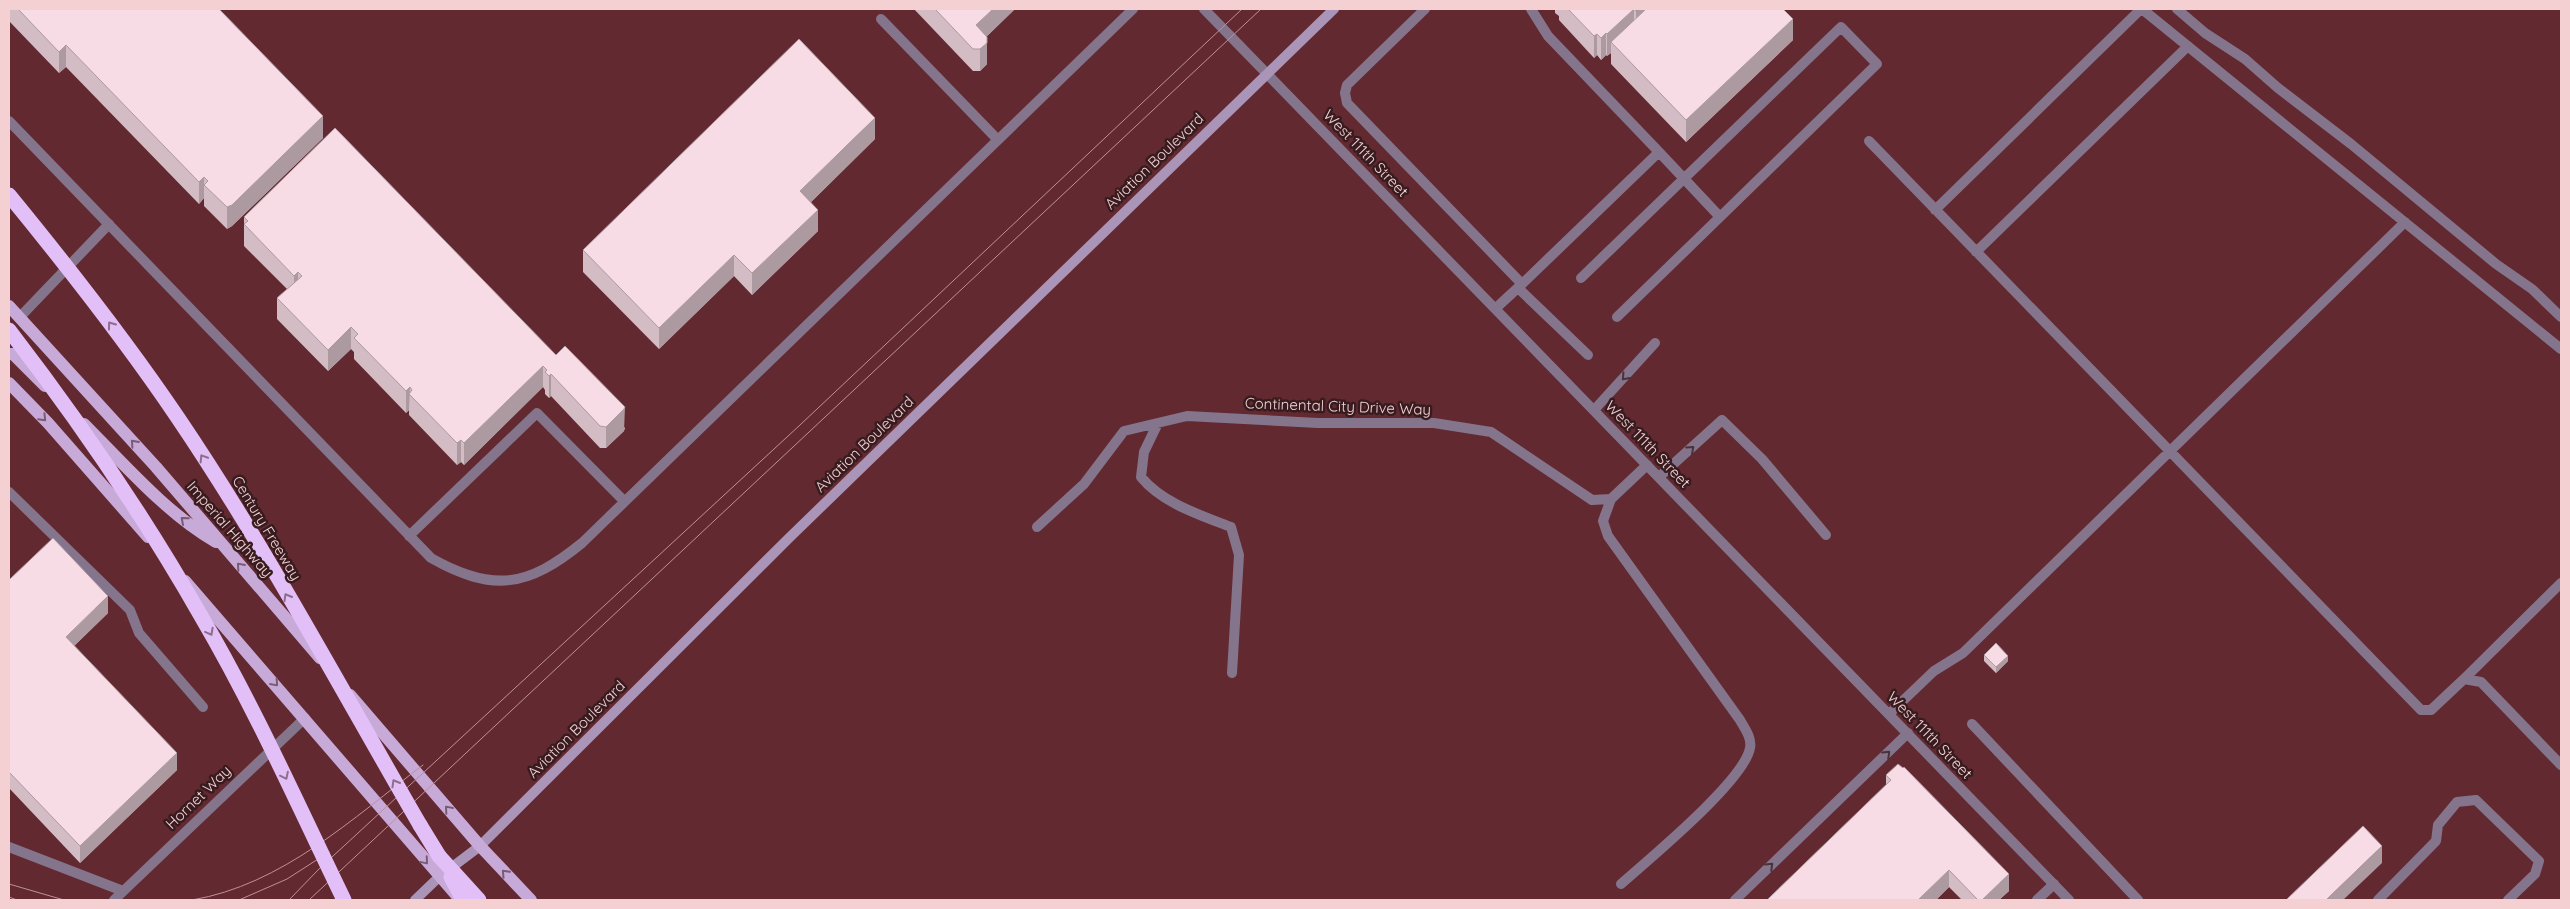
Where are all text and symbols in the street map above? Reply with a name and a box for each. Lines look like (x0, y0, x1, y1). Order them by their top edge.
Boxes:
street label: West 111th Street (1319, 105, 1413, 201)
street label: Aviation Boulevard (1101, 109, 1207, 213)
one-way arrow (108, 322, 116, 331)
one-way arrow (1622, 371, 1631, 380)
street label: Aviation Boulevard (811, 392, 917, 496)
street label: Continental City Drive Way (1245, 393, 1431, 419)
street label: West 111th Street (1601, 396, 1695, 492)
one-way arrow (37, 412, 46, 421)
one-way arrow (131, 439, 140, 448)
one-way arrow (1686, 446, 1695, 455)
one-way arrow (200, 454, 210, 463)
street label: Century Freeway (228, 472, 306, 584)
street label: Imperial Highway (183, 477, 277, 581)
one-way arrow (181, 517, 190, 526)
one-way arrow (237, 562, 246, 571)
one-way arrow (284, 593, 294, 602)
one-way arrow (204, 627, 214, 636)
street label: Aviation Boulevard (523, 676, 629, 782)
one-way arrow (269, 678, 278, 687)
street label: West 111th Street (1883, 687, 1977, 783)
one-way arrow (1881, 751, 1890, 760)
street label: Hornet Way (161, 761, 235, 833)
one-way arrow (279, 771, 289, 780)
one-way arrow (392, 779, 402, 788)
one-way arrow (445, 805, 454, 814)
one-way arrow (419, 855, 428, 864)
one-way arrow (1764, 863, 1773, 872)
one-way arrow (502, 870, 511, 879)

